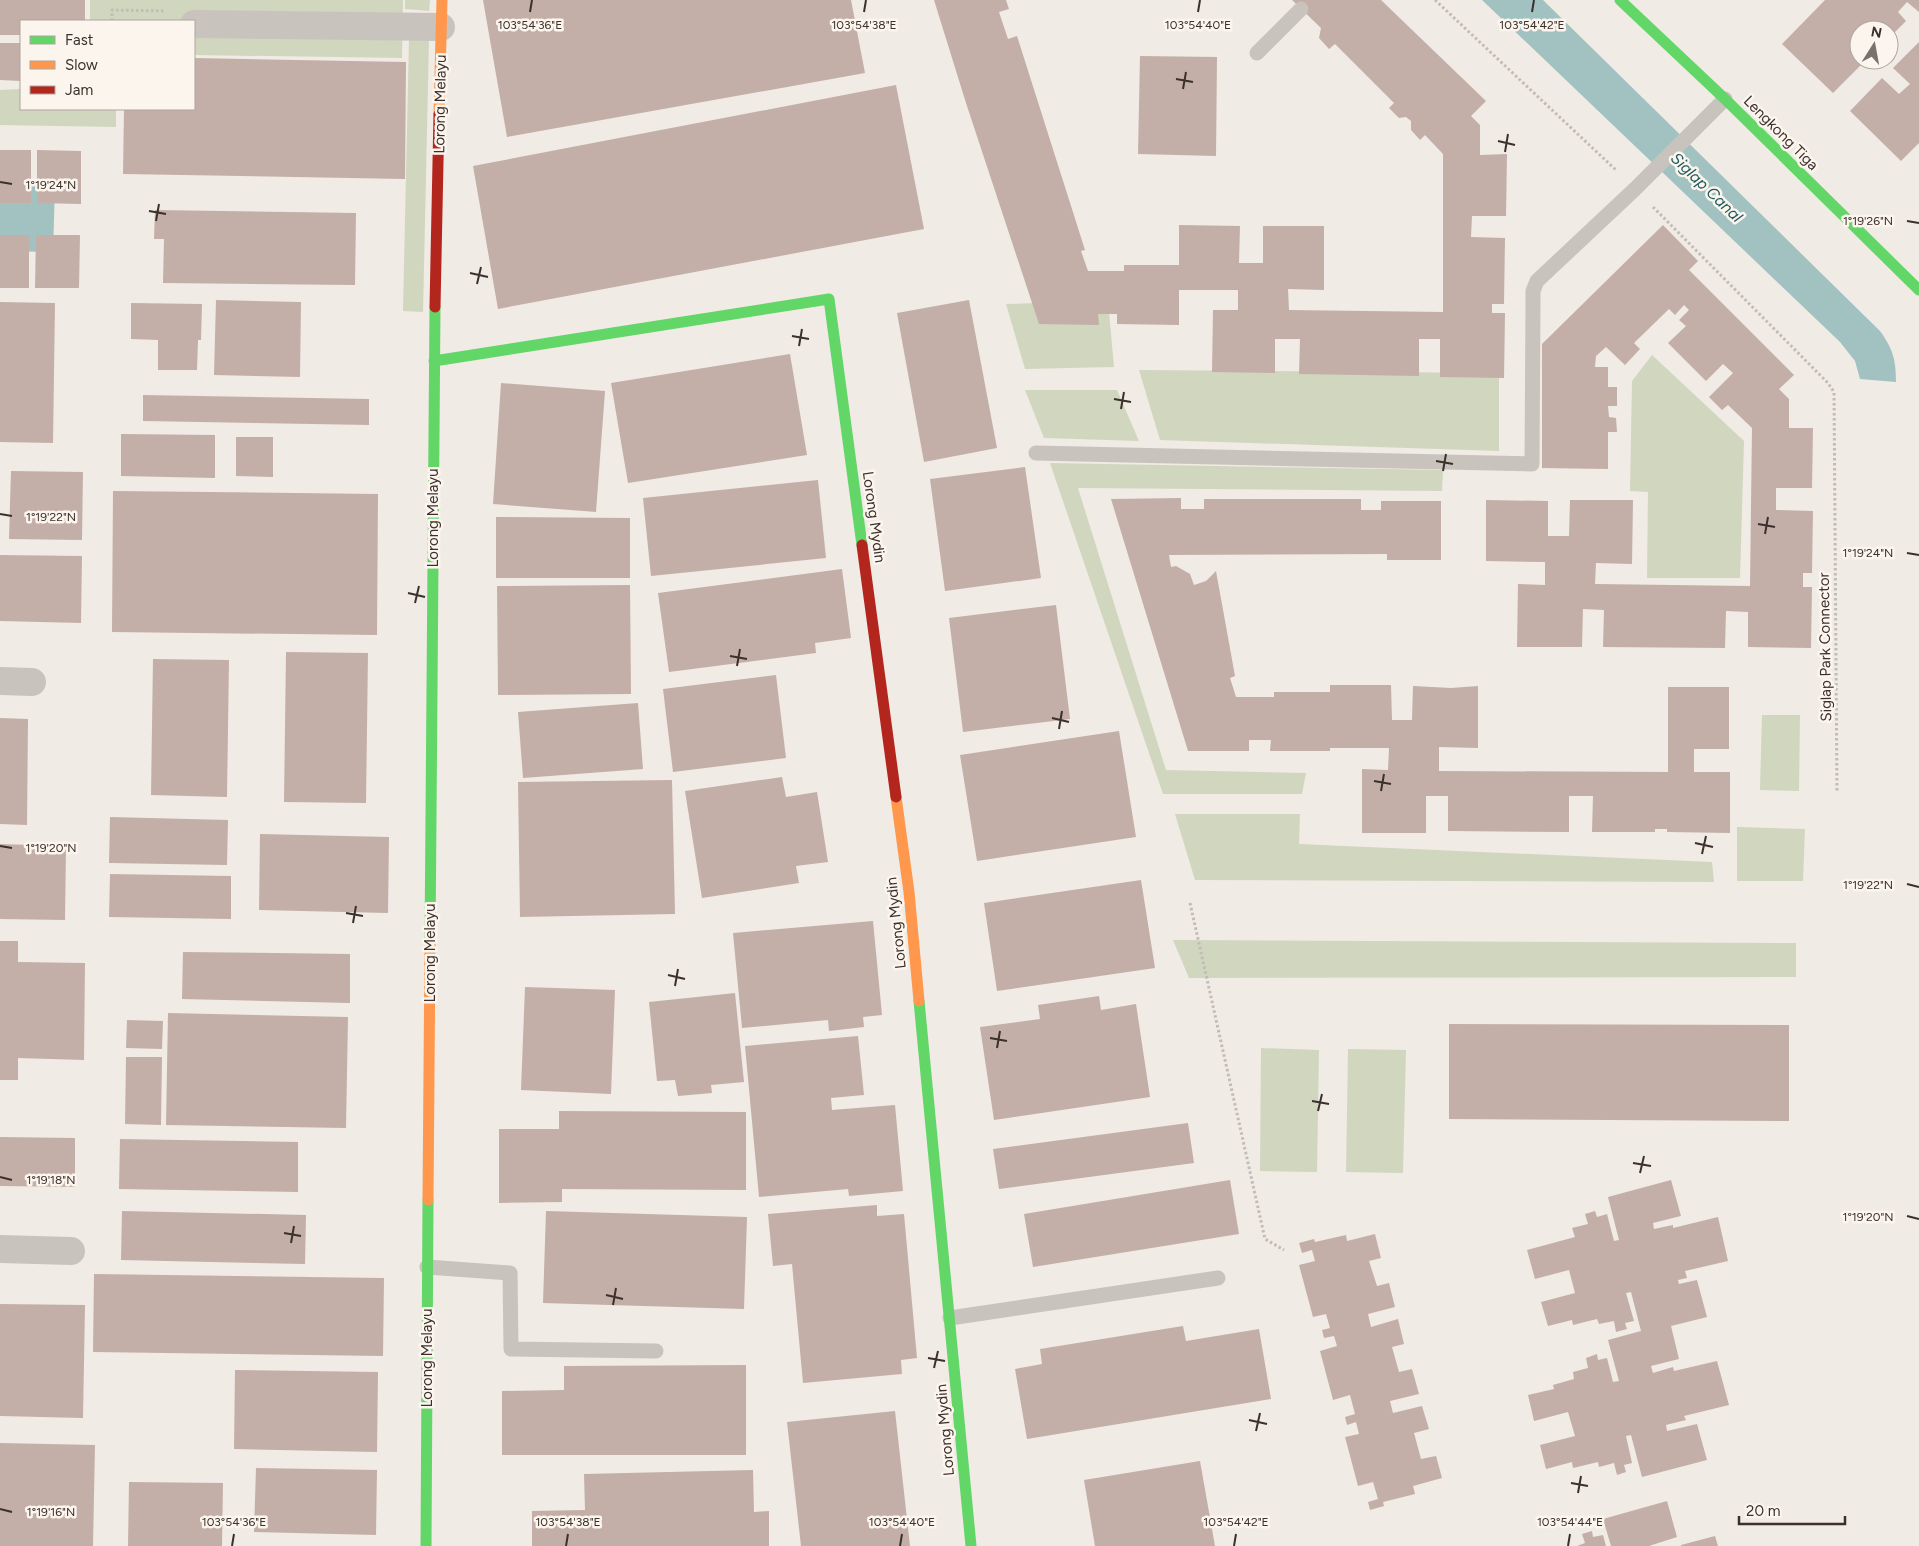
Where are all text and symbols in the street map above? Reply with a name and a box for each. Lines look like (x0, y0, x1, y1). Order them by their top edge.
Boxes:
text: 103°54'36"E (498, 18, 562, 32)
text: 103°54'38"E (831, 18, 897, 32)
text: 103°54'40"E (1165, 18, 1231, 32)
text: 103°54'42"E (1499, 18, 1565, 32)
legend (20, 20, 195, 110)
north arrow (1849, 20, 1899, 70)
text: N (1869, 23, 1883, 42)
text: Fast (65, 31, 94, 49)
street label: Lorong Melayu (430, 54, 450, 154)
text: Slow (65, 56, 98, 74)
text: Jam (65, 81, 93, 99)
street label: Lengkong Tiga (1740, 92, 1822, 174)
water label: Siglap Canal (1667, 149, 1747, 226)
text: 1°19'24"N (26, 178, 76, 192)
text: 1°19'26"N (1843, 214, 1893, 228)
street label: Lorong Melayu (424, 468, 442, 568)
street label: Lorong Mydin (859, 470, 889, 564)
text: 1°19'22"N (26, 510, 76, 524)
text: 1°19'24"N (1843, 546, 1893, 560)
street label: Siglap Park Connector (1815, 572, 1835, 722)
text: 1°19'20"N (25, 841, 77, 855)
street label: Lorong Mydin (882, 876, 910, 970)
text: 1°19'22"N (1843, 878, 1893, 892)
street label: Lorong Melayu (421, 903, 439, 1003)
text: 1°19'18"N (27, 1173, 75, 1187)
text: 1°19'20"N (1842, 1210, 1894, 1224)
street label: Lorong Melayu (418, 1308, 436, 1408)
street label: Lorong Mydin (932, 1383, 958, 1477)
scale bar (1739, 1494, 1845, 1526)
text: 20 m (1746, 1502, 1780, 1520)
text: 1°19'16"N (27, 1505, 75, 1519)
text: 103°54'36"E (202, 1515, 266, 1529)
text: 103°54'38"E (535, 1515, 601, 1529)
text: 103°54'40"E (869, 1515, 935, 1529)
text: 103°54'42"E (1203, 1515, 1269, 1529)
text: 103°54'44"E (1537, 1515, 1603, 1529)

